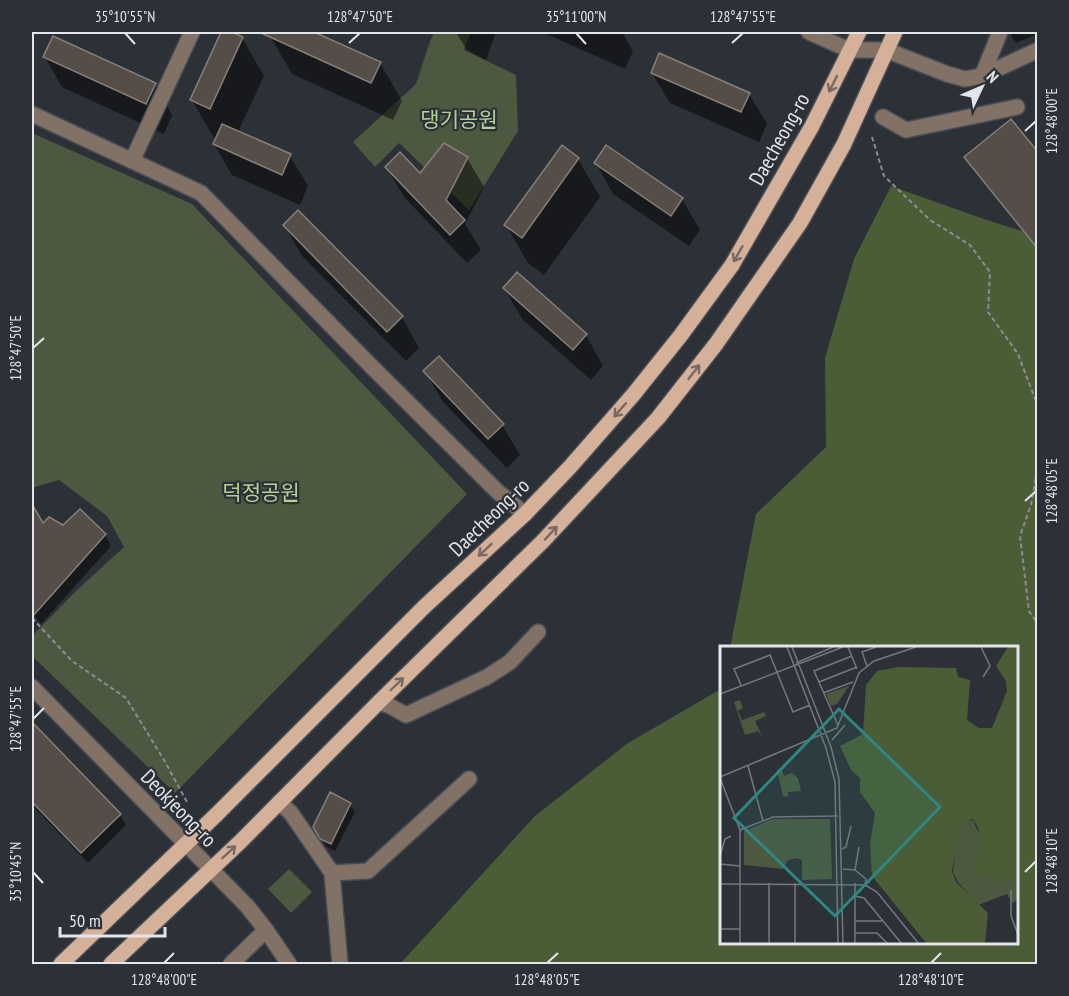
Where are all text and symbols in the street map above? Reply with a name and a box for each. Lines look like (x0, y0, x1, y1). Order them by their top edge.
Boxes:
text: 35°10'55"N (95, 7, 155, 26)
text: 128°47'50"E (327, 7, 393, 26)
text: 35°11'00"N (546, 7, 606, 26)
text: 128°47'55"E (710, 7, 776, 26)
north arrow (952, 57, 1012, 117)
text: N (983, 67, 1003, 87)
one-way arrow (826, 74, 838, 92)
street label: Daecheong-ro (743, 88, 815, 190)
text: 128°48'00"E (1042, 88, 1061, 154)
park label: 댕기공원 (420, 106, 498, 133)
one-way arrow (731, 245, 743, 262)
text: 128°47'50"E (6, 315, 25, 381)
one-way arrow (688, 364, 701, 380)
one-way arrow (613, 402, 627, 417)
text: 128°48'05"E (1042, 458, 1061, 524)
street label: Daecheong-ro (443, 472, 535, 562)
park label: 덕정공원 (222, 479, 300, 506)
one-way arrow (544, 525, 558, 540)
one-way arrow (478, 543, 493, 557)
inset map (720, 646, 1018, 945)
one-way arrow (389, 677, 404, 691)
text: 128°47'55"E (6, 686, 25, 752)
street label: Deokjeong-ro (135, 763, 223, 853)
text: 128°48'10"E (1042, 828, 1061, 894)
text: 35°10'45"N (6, 842, 25, 902)
one-way arrow (222, 845, 237, 859)
scale bar (60, 900, 165, 938)
text: 50 m (69, 909, 101, 932)
text: 128°48'00"E (131, 970, 197, 989)
text: 128°48'05"E (514, 970, 580, 989)
text: 128°48'10"E (898, 970, 964, 989)

